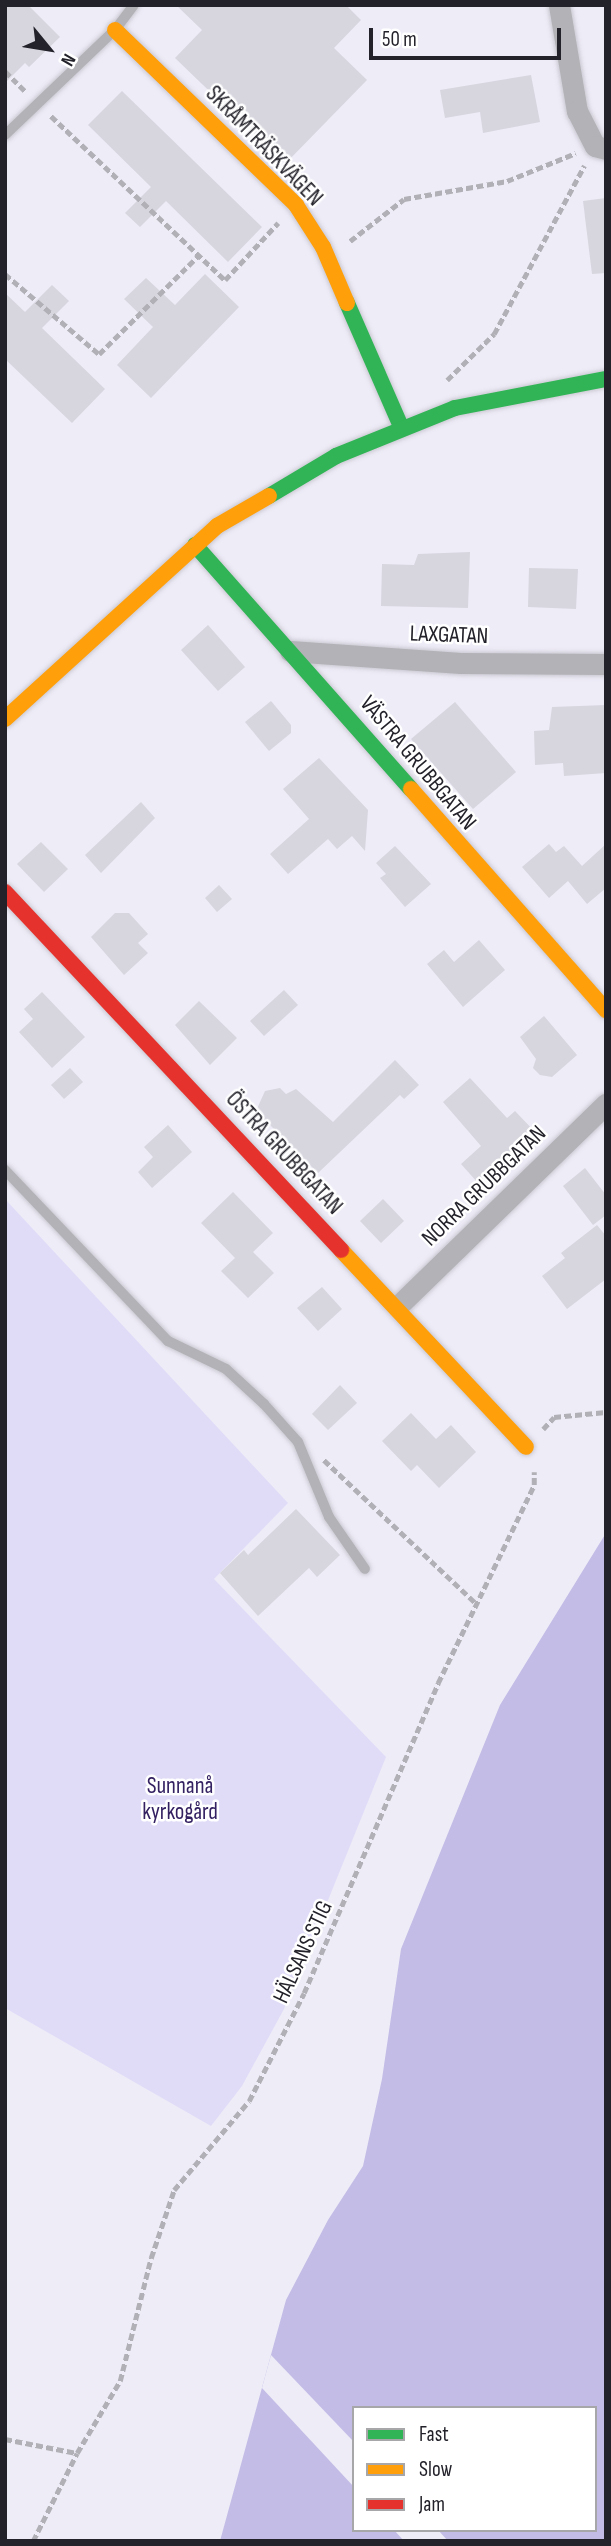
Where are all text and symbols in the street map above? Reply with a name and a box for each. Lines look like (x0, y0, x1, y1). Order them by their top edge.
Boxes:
north arrow (14, 14, 84, 84)
scale bar (373, 14, 566, 58)
text: 50 m (382, 27, 417, 52)
text: N (55, 50, 80, 70)
street label: SKRÅMTRÄSKVÄGEN (200, 80, 328, 212)
street label: LAXGATAN (409, 620, 489, 650)
street label: VÄSTRA GRUBBGATAN (354, 690, 482, 836)
street label: ÖSTRA GRUBBGATAN (220, 1086, 348, 1220)
street label: NORRA GRUBBGATAN (416, 1120, 552, 1252)
park label: Sunnanå kyrkogård (142, 1772, 218, 1826)
street label: HÄLSANS STIG (267, 1896, 339, 2008)
legend (352, 2406, 597, 2532)
text: Fast (419, 2422, 449, 2447)
text: Slow (419, 2457, 452, 2482)
text: Jam (419, 2492, 445, 2517)

